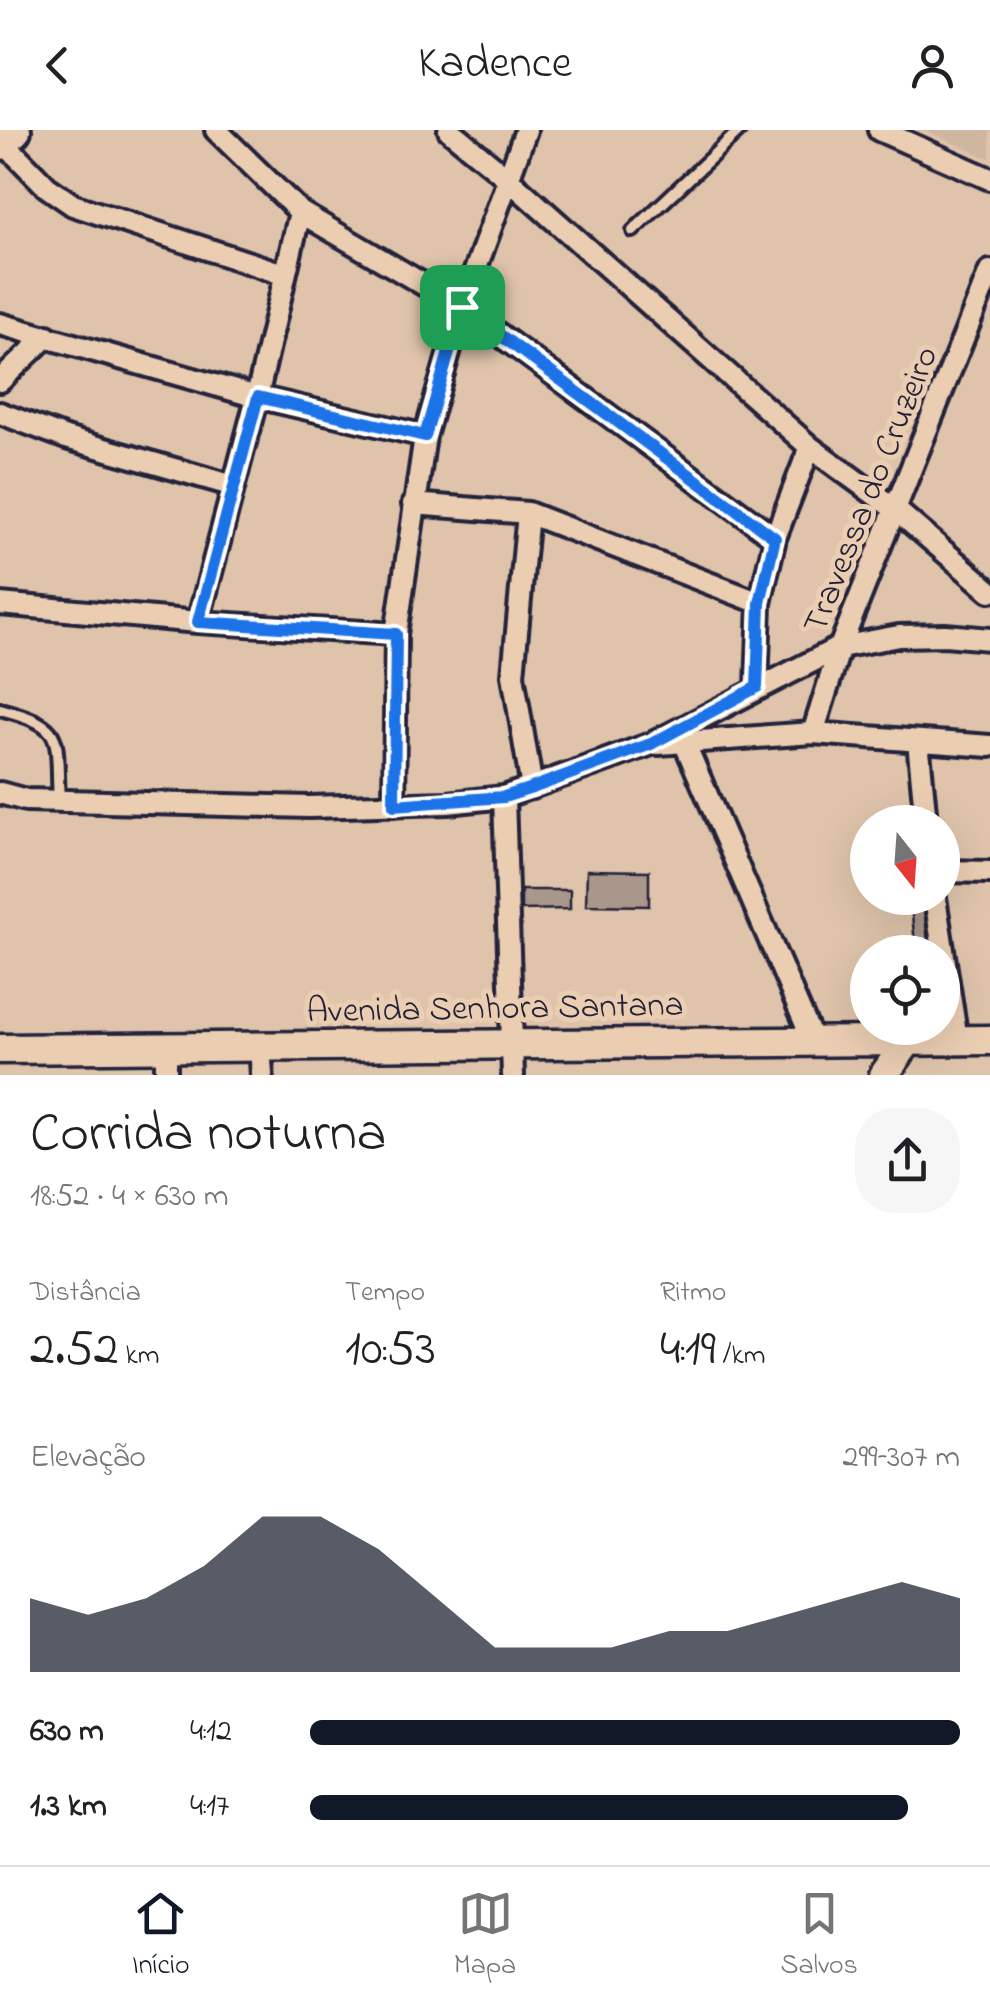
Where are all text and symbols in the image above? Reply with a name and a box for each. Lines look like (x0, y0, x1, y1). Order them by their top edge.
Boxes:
text: Kadence (418, 32, 572, 98)
icon: back (30, 38, 85, 93)
icon: person (905, 38, 960, 93)
pin (420, 265, 505, 350)
icon: arrive (435, 280, 490, 335)
street label: Travessa do Cruzeiro (791, 339, 953, 642)
north arrow (850, 805, 960, 915)
map controls (850, 805, 960, 1045)
button: locate (850, 935, 960, 1045)
street label: Avenida Senhora Santana (306, 981, 684, 1038)
text: Corrida noturna (30, 1096, 387, 1176)
button: share (855, 1108, 960, 1213)
text: 18:52 · 4 × 630 m (30, 1174, 229, 1221)
text: Distância (30, 1273, 141, 1314)
text: Tempo (345, 1273, 425, 1314)
text: Ritmo (660, 1273, 726, 1314)
text: 2.52 (30, 1314, 119, 1387)
text: 10:53 (345, 1314, 436, 1387)
text: 4:19 (660, 1314, 716, 1387)
text: km (119, 1336, 160, 1377)
text: /km (716, 1336, 766, 1377)
text: Elevação (30, 1435, 146, 1482)
text: 299–307 m (843, 1435, 960, 1482)
text: 630 m (30, 1709, 104, 1756)
text: 4:12 (190, 1709, 232, 1756)
text: 1.3 km (30, 1784, 107, 1831)
text: 4:17 (190, 1784, 229, 1831)
tab: Início (132, 1886, 190, 1987)
tab: Mapa (454, 1886, 516, 1987)
tab: Salvos (780, 1886, 858, 1987)

